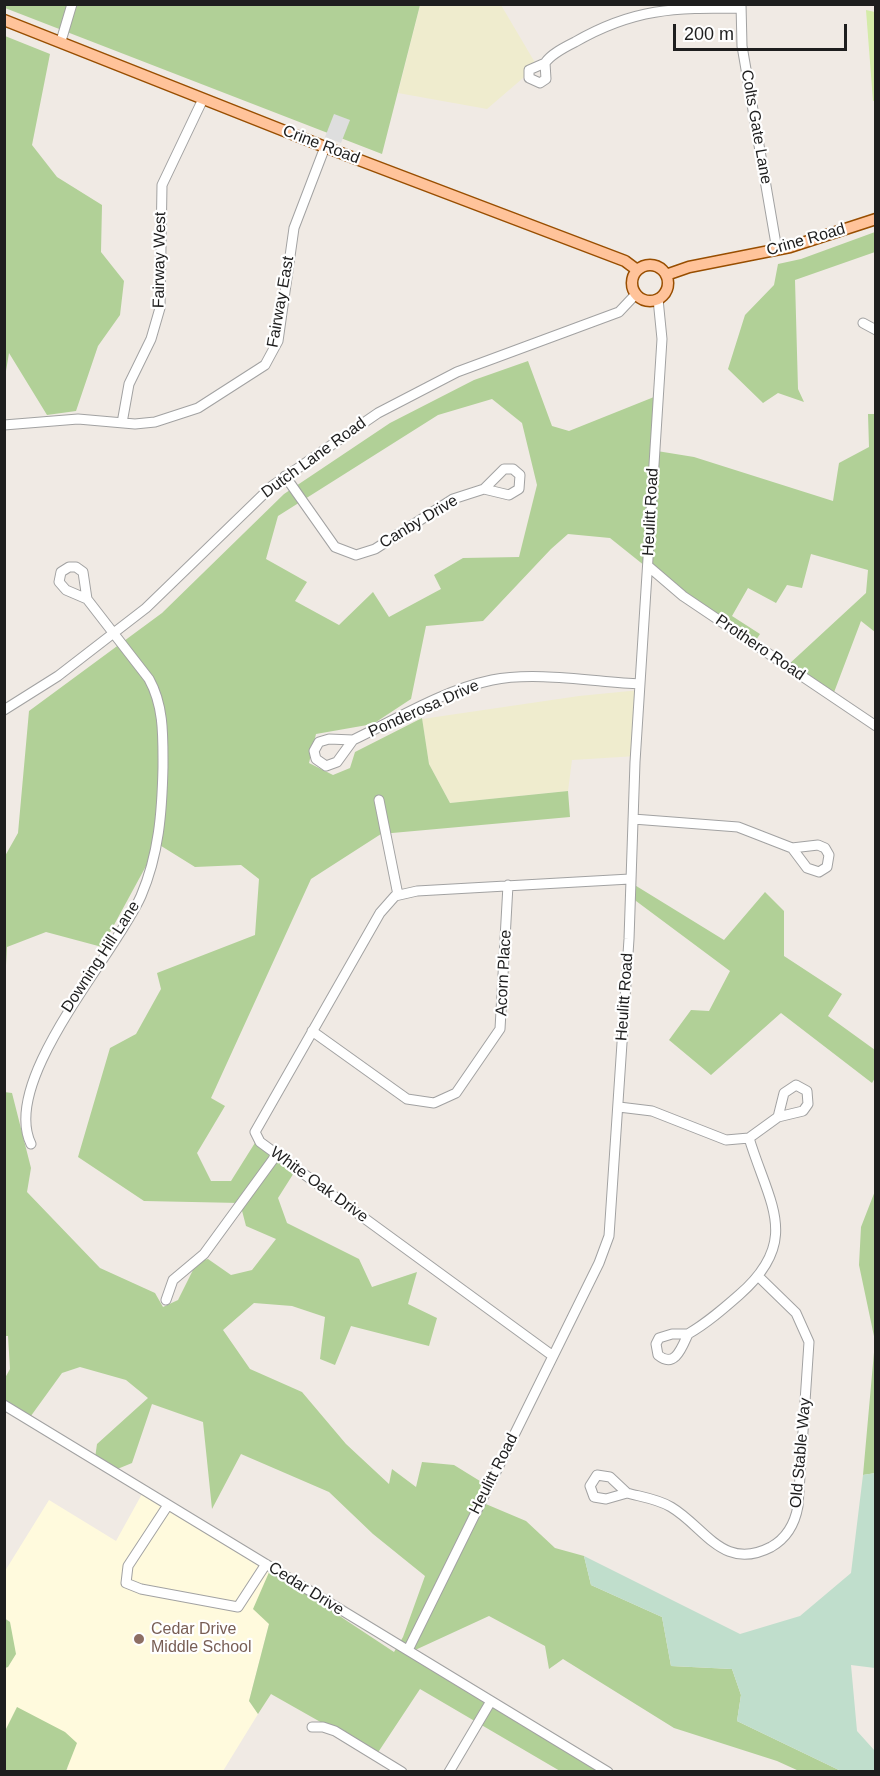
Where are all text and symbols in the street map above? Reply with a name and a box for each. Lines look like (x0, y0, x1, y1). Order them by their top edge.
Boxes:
scale bar (676, 12, 850, 50)
text: 200 m (684, 24, 734, 44)
street label: Colts Gate Lane (737, 68, 775, 186)
street label: Crine Road (280, 122, 362, 168)
street label: Fairway West (150, 212, 170, 308)
street label: Crine Road (764, 220, 848, 260)
street label: Fairway East (264, 255, 298, 349)
street label: Dutch Lane Road (258, 414, 370, 502)
street label: Heulitt Road (639, 468, 663, 556)
street label: Canby Drive (376, 491, 462, 553)
street label: Prothero Road (711, 611, 809, 685)
street label: Ponderosa Drive (366, 676, 482, 742)
street label: Downing Hill Lane (58, 898, 144, 1016)
street label: Acorn Place (492, 929, 516, 1017)
street label: Heulitt Road (612, 952, 638, 1042)
street label: White Oak Drive (266, 1143, 372, 1227)
street label: Old Stable Way (787, 1397, 815, 1509)
street label: Heulitt Road (465, 1430, 523, 1518)
street label: Cedar Drive (265, 1558, 347, 1620)
place label: Cedar Drive Middle School (151, 1620, 252, 1658)
marker: Cedar Drive Middle School (132, 1632, 146, 1646)

